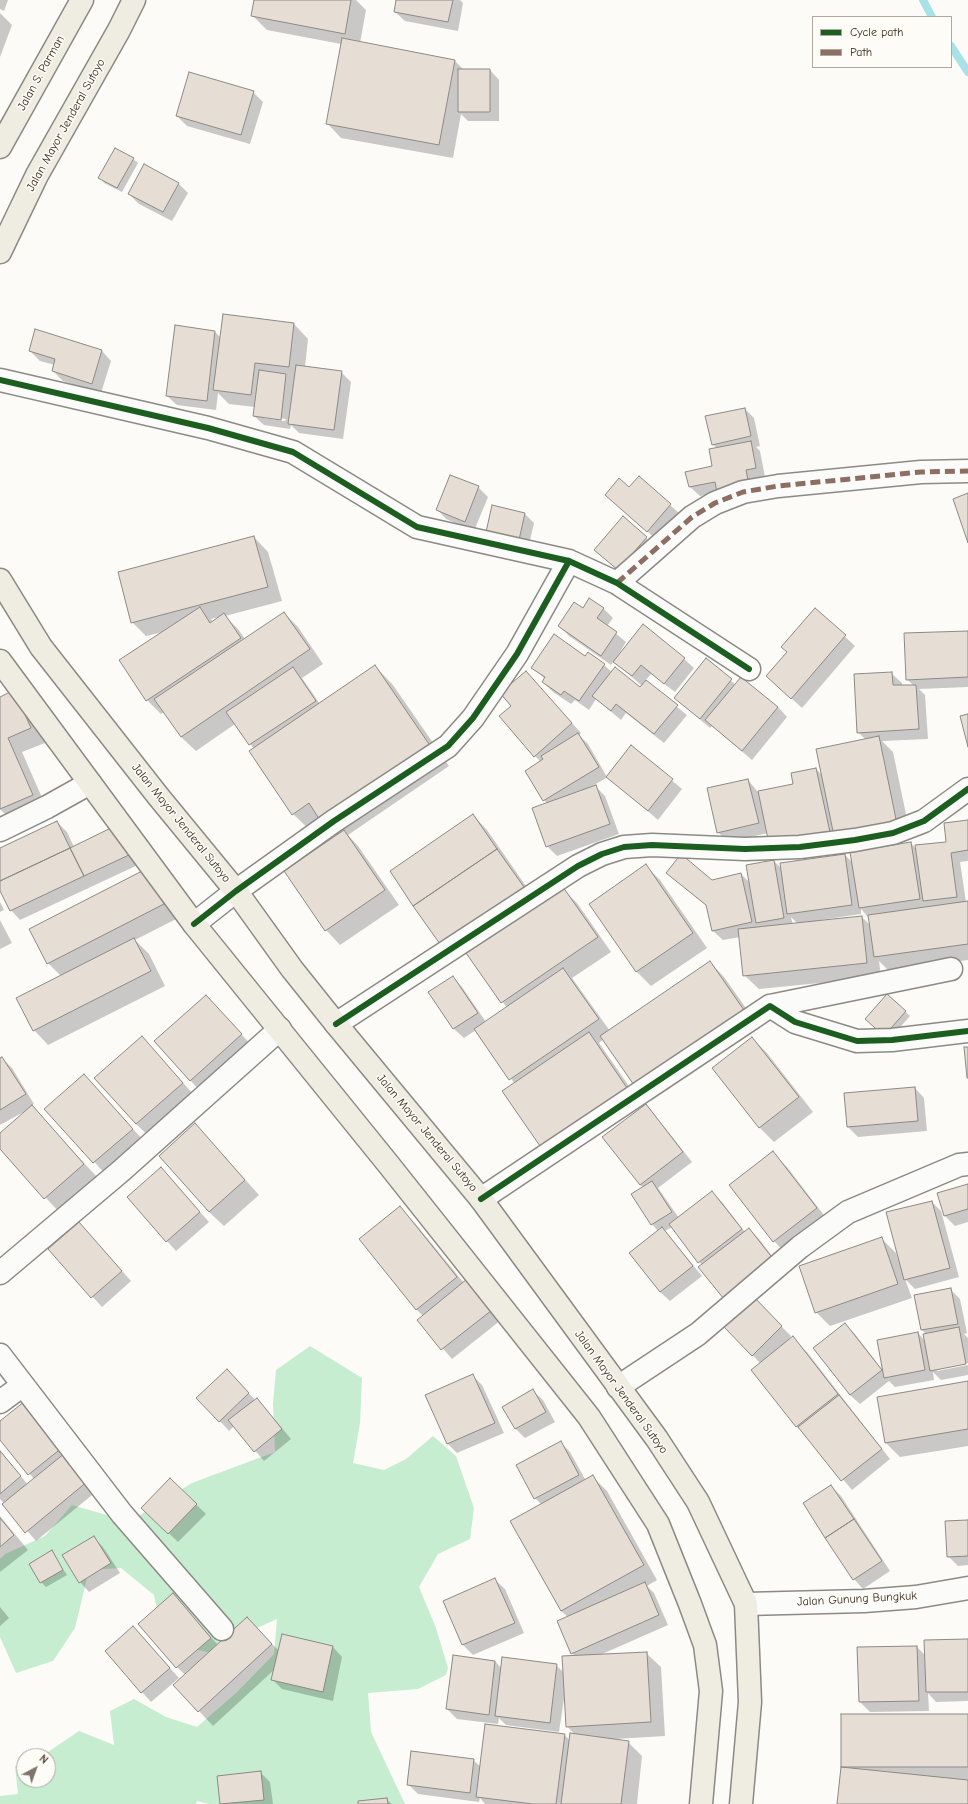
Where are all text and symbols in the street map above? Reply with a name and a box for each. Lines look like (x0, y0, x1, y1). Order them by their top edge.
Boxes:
legend (812, 16, 952, 68)
text: Cycle path (850, 25, 903, 39)
street label: Jalan S. Parman (14, 33, 68, 113)
text: Path (850, 45, 872, 59)
street label: Jalan Mayor Jenderal Sutoyo (24, 56, 108, 194)
street label: Jalan Mayor Jenderal Sutoyo (128, 760, 234, 886)
street label: Jalan Mayor Jenderal Sutoyo (374, 1071, 480, 1195)
street label: Jalan Mayor Jenderal Sutoyo (571, 1327, 671, 1457)
street label: Jalan Gunung Bungkuk (797, 1589, 917, 1609)
north arrow (16, 1748, 56, 1788)
text: N (37, 1752, 51, 1767)

